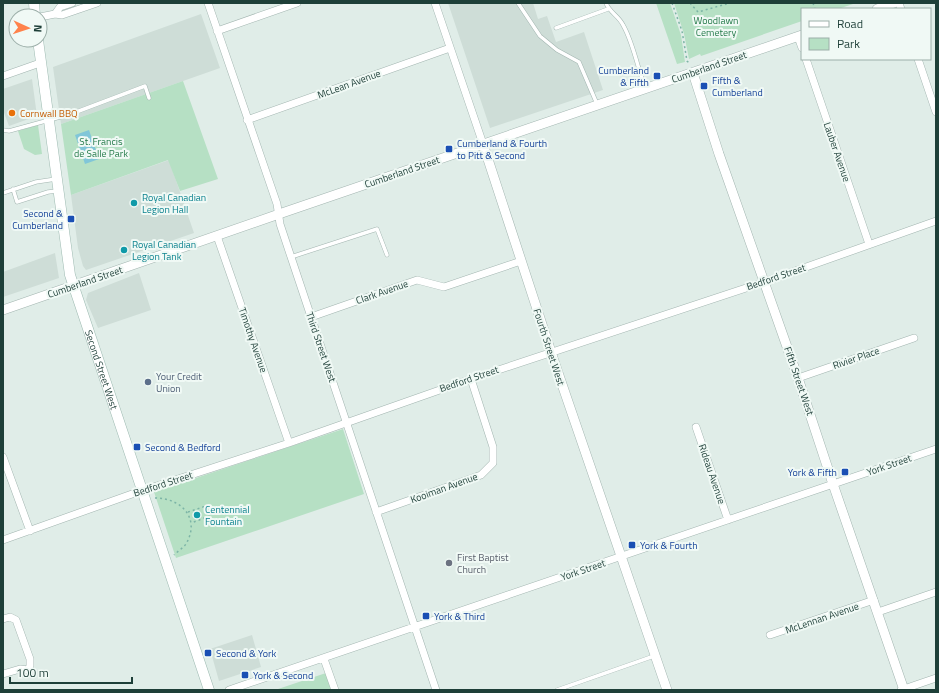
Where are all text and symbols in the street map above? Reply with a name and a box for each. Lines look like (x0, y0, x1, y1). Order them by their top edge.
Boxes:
north arrow (8, 8, 48, 48)
legend (801, 8, 931, 60)
park label: Woodlawn Cemetery (694, 13, 738, 40)
text: Road (837, 14, 863, 33)
text: N (30, 24, 46, 33)
text: Park (837, 34, 860, 53)
street label: Cumberland Street (669, 47, 749, 87)
place label: Cumberland & Fifth (598, 63, 649, 90)
street label: McLean Avenue (315, 66, 383, 102)
marker: Cumberland & Fifth (652, 71, 662, 81)
place label: Fifth & Cumberland (712, 73, 763, 100)
marker: Fifth & Cumberland (699, 81, 709, 91)
place label: Cornwall BBQ (20, 106, 78, 121)
marker: Cornwall BBQ (7, 108, 17, 118)
street label: Lauber Avenue (820, 120, 854, 184)
park label: St. Francis de Salle Park (74, 134, 128, 161)
place label: Cumberland & Fourth to Pitt & Second (457, 136, 547, 163)
marker: Cumberland & Fourth to Pitt & Second (444, 144, 454, 154)
street label: Cumberland Street (362, 152, 442, 192)
place label: Royal Canadian Legion Hall (142, 190, 206, 217)
marker: Royal Canadian Legion Hall (129, 198, 139, 208)
place label: Second & Cumberland (12, 206, 63, 233)
marker: Second & Cumberland (66, 214, 76, 224)
place label: Royal Canadian Legion Tank (132, 237, 196, 264)
marker: Royal Canadian Legion Tank (119, 245, 129, 255)
street label: Bedford Street (744, 260, 808, 294)
street label: Cumberland Street (45, 262, 125, 302)
street label: Clark Avenue (354, 276, 410, 308)
street label: Timothy Avenue (235, 305, 271, 375)
street label: Fourth Street West (529, 307, 569, 388)
street label: Third Street West (302, 310, 340, 385)
street label: Second Street West (81, 328, 122, 412)
street label: Rivier Place (831, 343, 881, 373)
street label: Fifth Street West (780, 345, 818, 418)
street label: Bedford Street (437, 362, 501, 396)
place label: Your Credit Union (156, 369, 202, 396)
marker: Your Credit Union (143, 377, 153, 387)
place label: Second & Bedford (145, 440, 221, 455)
marker: Second & Bedford (132, 442, 142, 452)
street label: Rideau Avenue (695, 442, 729, 506)
street label: York Street (865, 450, 914, 480)
place label: York & Fifth (788, 465, 837, 480)
street label: Bedford Street (131, 467, 195, 501)
marker: York & Fifth (840, 467, 850, 477)
street label: Kooiman Avenue (408, 469, 480, 507)
place label: Centennial Fountain (205, 502, 250, 529)
marker: Centennial Fountain (192, 510, 202, 520)
place label: York & Fourth (640, 538, 698, 553)
marker: York & Fourth (627, 540, 637, 550)
place label: First Baptist Church (457, 550, 509, 577)
street label: York Street (559, 555, 608, 585)
marker: First Baptist Church (444, 558, 454, 568)
street label: McLennan Avenue (783, 598, 861, 638)
place label: York & Third (434, 609, 485, 624)
marker: York & Third (421, 611, 431, 621)
place label: Second & York (216, 646, 276, 661)
marker: Second & York (203, 648, 213, 658)
scale bar (10, 659, 132, 685)
text: 100 m (16, 663, 49, 682)
place label: York & Second (253, 668, 313, 683)
marker: York & Second (240, 670, 250, 680)

